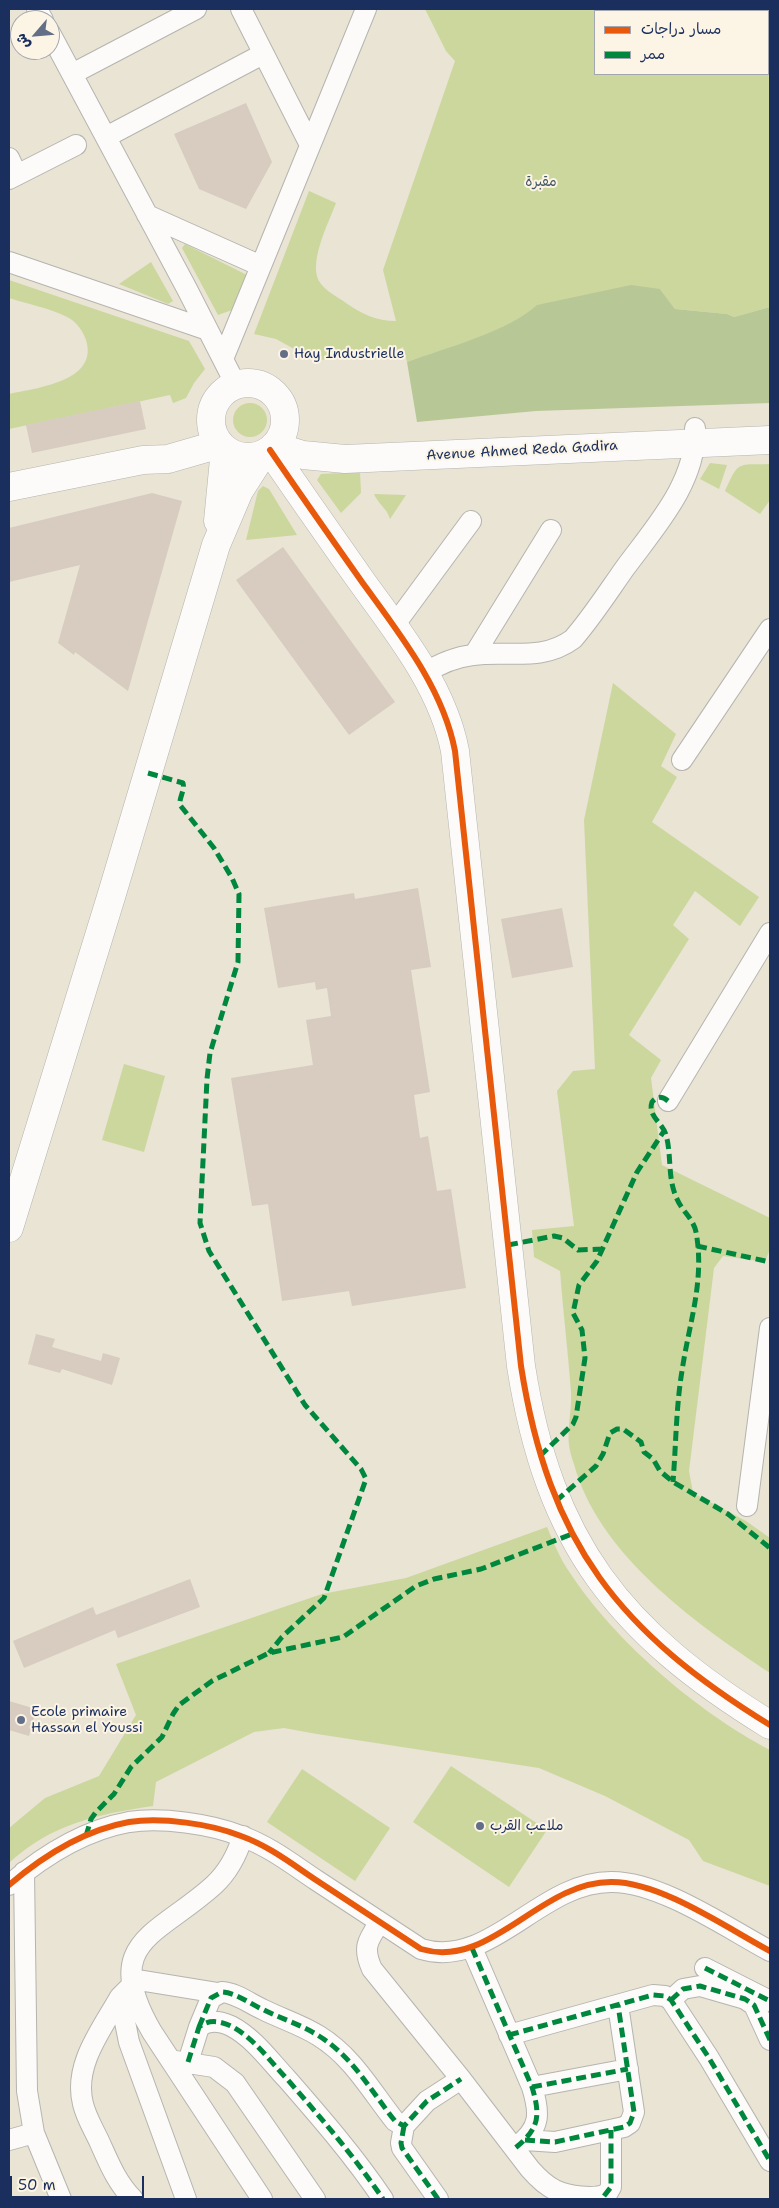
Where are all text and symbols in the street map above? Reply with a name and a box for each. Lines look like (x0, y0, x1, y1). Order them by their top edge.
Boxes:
north arrow (10, 10, 60, 60)
legend (594, 10, 769, 75)
text: مسار دراجات (641, 19, 721, 39)
text: ش (11, 30, 34, 52)
text: ممر (641, 44, 665, 64)
park label: مقبرة (525, 174, 557, 190)
place label: Hay Industrielle (294, 346, 404, 362)
marker: Hay Industrielle (278, 348, 290, 360)
street label: Avenue Ahmed Reda Gadira (426, 438, 618, 464)
place label: Ecole primaire Hassan el Youssi (31, 1704, 143, 1736)
marker: Ecole primaire Hassan el Youssi (15, 1714, 27, 1726)
place label: ملاعب القرب (490, 1818, 563, 1834)
marker: ملاعب القرب (474, 1820, 486, 1832)
scale bar (12, 2166, 146, 2198)
text: 50 m (18, 2175, 56, 2195)

